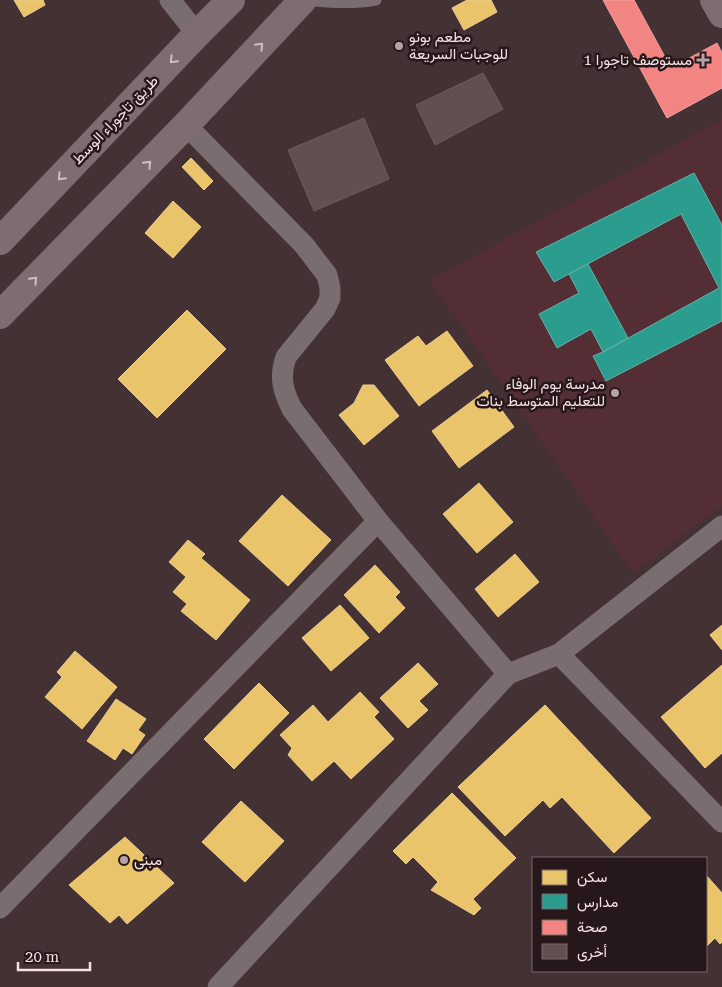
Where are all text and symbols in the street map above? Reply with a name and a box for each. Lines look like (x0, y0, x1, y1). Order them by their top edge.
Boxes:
place label: مطعم بونو للوجبات السريعة (409, 28, 508, 63)
marker: مطعم بونو للوجبات السريعة (393, 40, 405, 52)
one-way arrow (254, 43, 263, 52)
place label: مستوصف تاجورا 1 (584, 51, 692, 69)
marker: مستوصف تاجورا 1 (696, 53, 710, 67)
one-way arrow (170, 54, 179, 63)
street label: طريق تاجوراء الوسط (68, 72, 163, 169)
one-way arrow (142, 161, 151, 170)
one-way arrow (58, 172, 67, 181)
one-way arrow (28, 277, 37, 286)
place label: مدرسة يوم الوفاء للتعليم المتوسط بنات (476, 375, 605, 411)
marker: مدرسة يوم الوفاء للتعليم المتوسط بنات (609, 387, 621, 399)
place label: مبنى (134, 851, 162, 870)
marker: مبنى (118, 854, 130, 866)
legend (532, 857, 707, 972)
text: سكن (577, 868, 607, 887)
text: مدارس (577, 893, 618, 912)
text: صحة (577, 918, 608, 936)
scale bar (18, 940, 90, 972)
text: أخرى (577, 943, 607, 962)
text: 20 m (25, 948, 60, 966)

